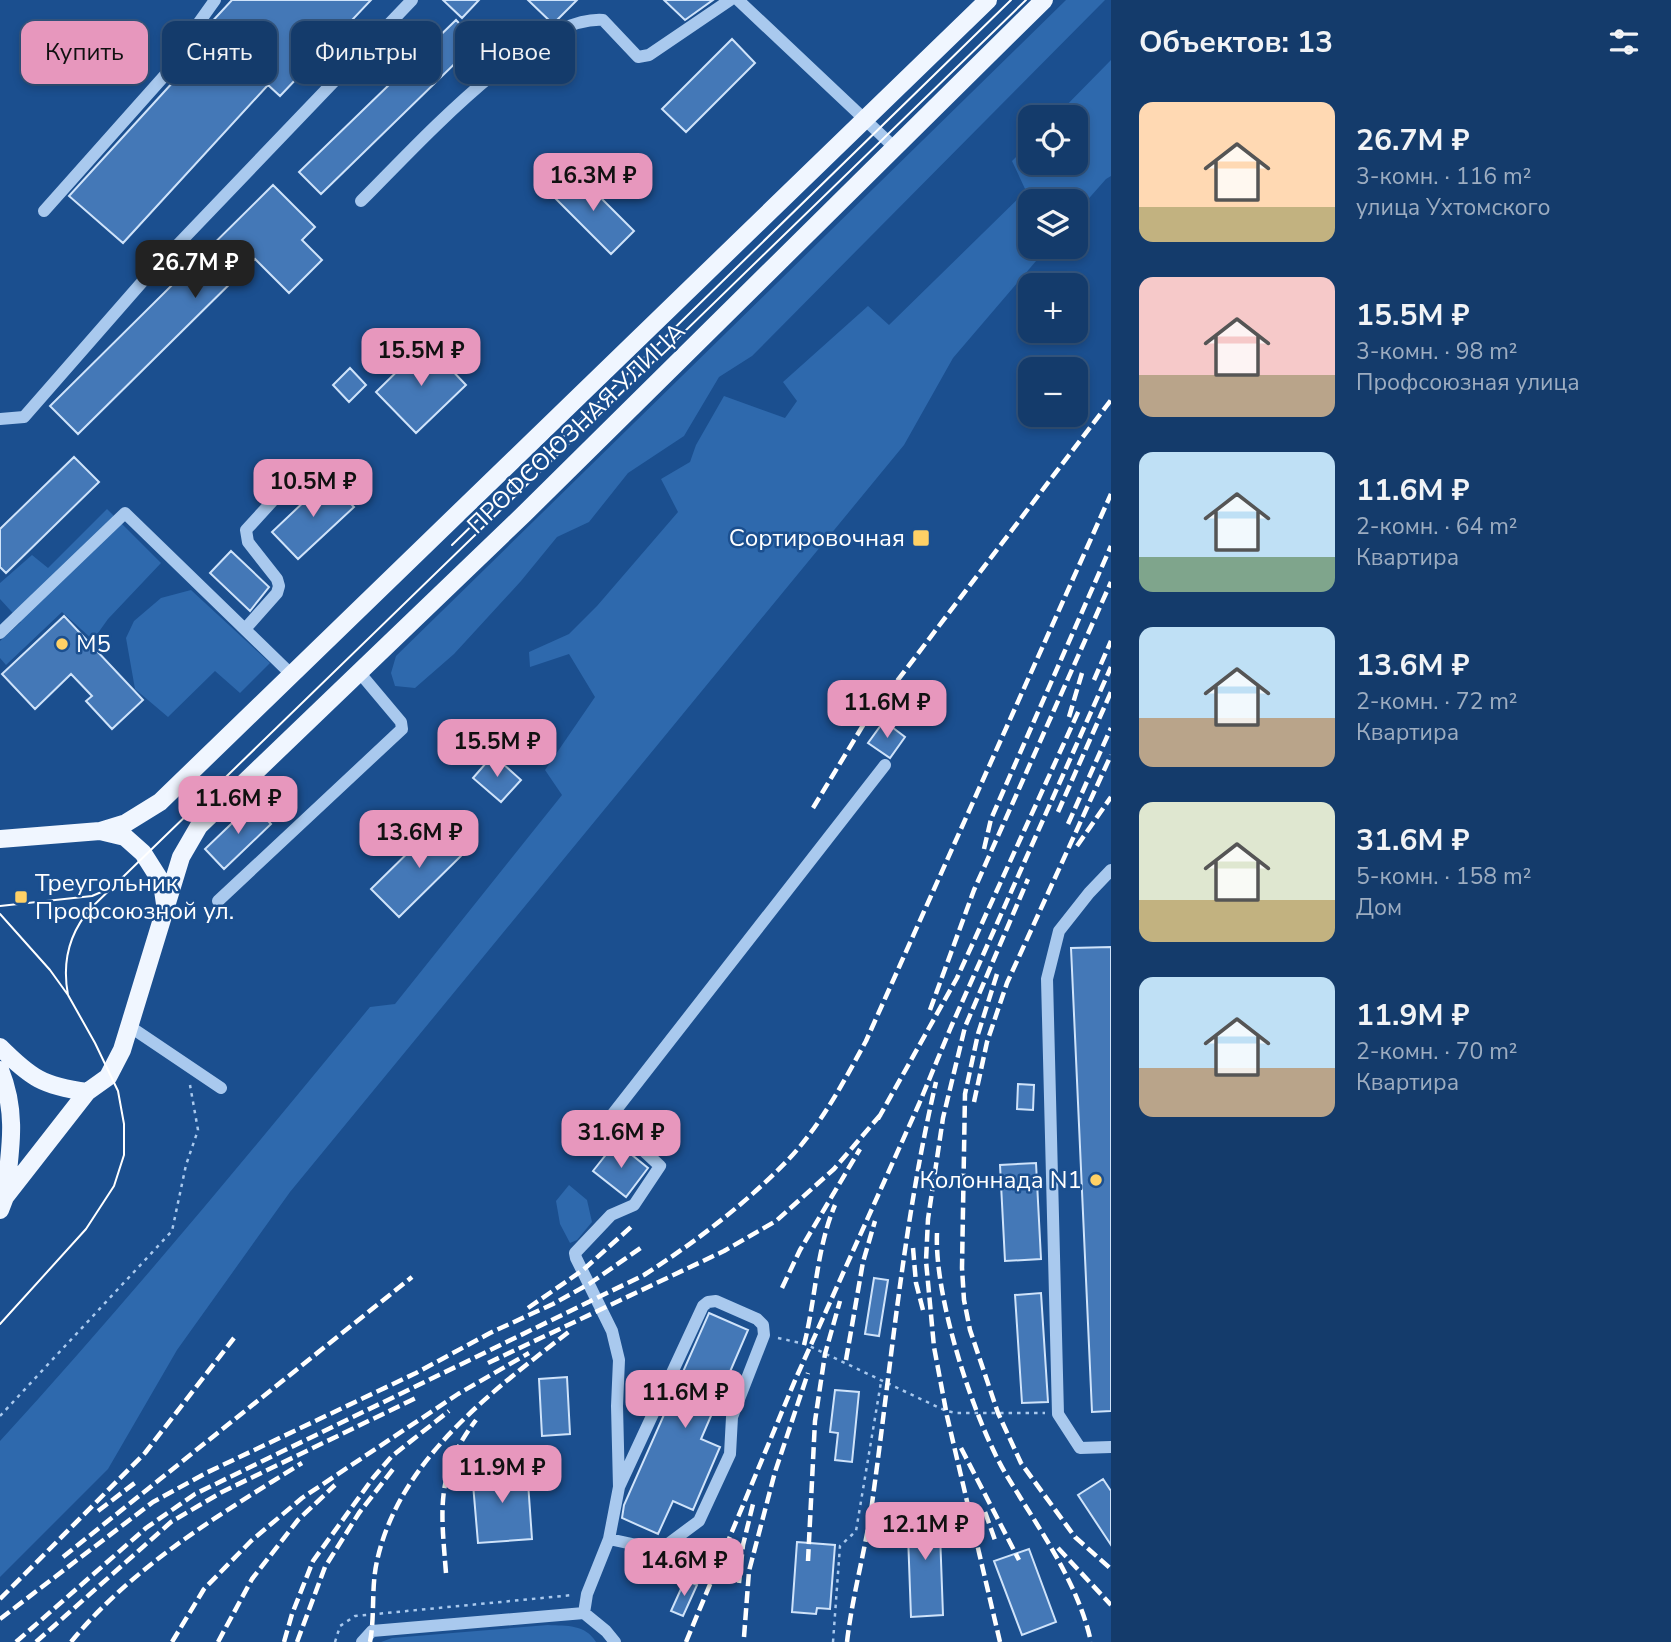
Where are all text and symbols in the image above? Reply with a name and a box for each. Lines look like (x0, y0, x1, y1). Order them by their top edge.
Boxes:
chip: Купить (21, 21, 148, 84)
chip: Снять (162, 21, 277, 84)
chip: Фильтры (291, 21, 441, 84)
chip: Новое (455, 21, 575, 84)
text: Объектов: 13 (1139, 22, 1333, 63)
icon: filters (1605, 23, 1643, 61)
map controls (1018, 105, 1088, 427)
button: locate (1018, 105, 1088, 175)
text: 26.7M ₽ (1356, 120, 1470, 161)
icon: home (1195, 130, 1279, 214)
pin: 16.3M ₽ (528, 154, 658, 213)
text: 16.3M ₽ (549, 160, 637, 191)
text: 3-комн. · 116 m² (1356, 161, 1531, 192)
button: layers (1018, 189, 1088, 259)
text: улица Ухтомского (1356, 192, 1551, 223)
pin: 26.7M ₽ (130, 240, 260, 300)
text: 26.7M ₽ (151, 247, 239, 278)
button: + (1018, 273, 1088, 343)
text: 15.5M ₽ (1356, 295, 1470, 336)
icon: home (1195, 305, 1279, 389)
street label: ПРОФСОЮЗНАЯ УЛИЦА (460, 315, 692, 541)
pin: 15.5M ₽ (356, 328, 486, 388)
text: 15.5M ₽ (377, 335, 465, 366)
text: 3-комн. · 98 m² (1356, 336, 1518, 367)
button: − (1018, 357, 1088, 427)
text: Профсоюзная улица (1356, 367, 1580, 398)
pin: 10.5M ₽ (248, 460, 378, 519)
text: 10.5M ₽ (269, 466, 357, 497)
text: 11.6M ₽ (1356, 470, 1470, 511)
icon: home (1195, 480, 1279, 564)
text: 2-комн. · 64 m² (1356, 511, 1518, 542)
place label: Сортировочная (729, 522, 905, 554)
marker: Сортировочная (911, 528, 931, 548)
text: Квартира (1356, 542, 1459, 573)
place label: М5 (76, 628, 111, 660)
marker: М5 (54, 636, 70, 652)
text: 13.6M ₽ (1356, 645, 1470, 686)
icon: home (1195, 655, 1279, 739)
pin: 11.6M ₽ (822, 680, 952, 740)
text: 2-комн. · 72 m² (1356, 686, 1518, 717)
text: 11.6M ₽ (843, 687, 931, 718)
text: Квартира (1356, 717, 1459, 748)
pin: 15.5M ₽ (432, 720, 562, 779)
text: 15.5M ₽ (453, 726, 541, 757)
pin: 11.6M ₽ (173, 776, 303, 836)
text: 11.6M ₽ (194, 783, 282, 814)
pin: 13.6M ₽ (354, 810, 484, 870)
text: 13.6M ₽ (375, 817, 463, 848)
text: 31.6M ₽ (1356, 820, 1470, 861)
icon: home (1195, 830, 1279, 914)
text: 5-комн. · 158 m² (1356, 861, 1531, 892)
place label: Треугольник Профсоюзной ул. (35, 867, 234, 927)
marker: Треугольник Профсоюзной ул. (13, 889, 29, 905)
text: Дом (1356, 892, 1402, 923)
text: 11.9M ₽ (1356, 995, 1470, 1036)
icon: home (1195, 1005, 1279, 1089)
text: 2-комн. · 70 m² (1356, 1036, 1518, 1067)
text: Квартира (1356, 1067, 1459, 1098)
pin: 31.6M ₽ (556, 1110, 686, 1170)
text: 31.6M ₽ (577, 1117, 665, 1148)
place label: Колоннада N1 (919, 1164, 1082, 1196)
marker: Колоннада N1 (1088, 1172, 1104, 1188)
pin: 11.6M ₽ (620, 1370, 750, 1430)
text: 11.6M ₽ (641, 1377, 729, 1408)
pin: 11.9M ₽ (437, 1446, 567, 1505)
text: 11.9M ₽ (458, 1452, 546, 1483)
pin: 12.1M ₽ (860, 1502, 990, 1562)
text: 12.1M ₽ (881, 1509, 969, 1540)
pin: 14.6M ₽ (619, 1538, 749, 1598)
text: 14.6M ₽ (640, 1545, 728, 1576)

